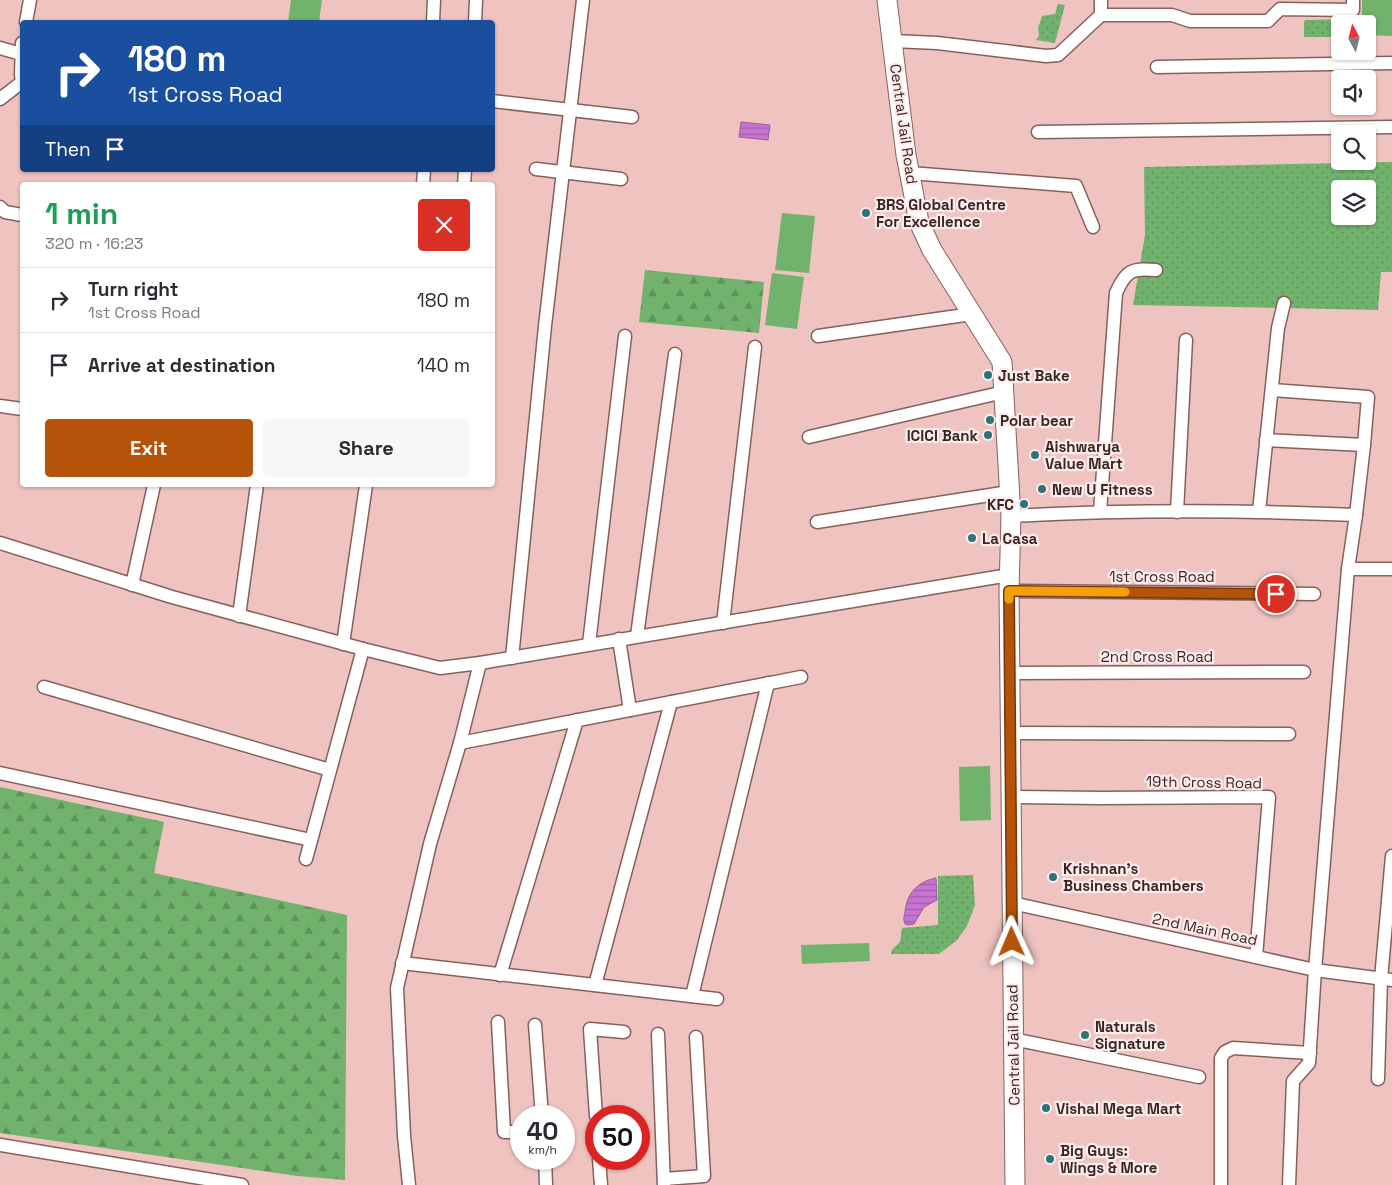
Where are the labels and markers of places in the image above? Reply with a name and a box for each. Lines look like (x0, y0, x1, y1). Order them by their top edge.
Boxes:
place label: BRS Global Centre For Excellence (876, 195, 1006, 231)
marker: BRS Global Centre For Excellence (860, 207, 872, 219)
place label: Just Bake (998, 366, 1070, 385)
marker: Just Bake (982, 369, 994, 381)
place label: Polar bear (1000, 411, 1073, 430)
marker: Polar bear (984, 414, 996, 426)
place label: ICICI Bank (907, 426, 979, 445)
marker: ICICI Bank (982, 429, 994, 441)
place label: Aishwarya Value Mart (1045, 437, 1123, 473)
marker: Aishwarya Value Mart (1029, 449, 1041, 461)
place label: New U Fitness (1052, 480, 1153, 499)
marker: New U Fitness (1036, 483, 1048, 495)
place label: KFC (987, 495, 1014, 514)
marker: KFC (1018, 498, 1030, 510)
place label: La Casa (982, 529, 1038, 548)
marker: La Casa (966, 532, 978, 544)
pin (1255, 573, 1297, 615)
place label: Krishnan's Business Chambers (1063, 859, 1204, 895)
marker: Krishnan's Business Chambers (1047, 871, 1059, 883)
place label: Naturals Signature (1095, 1017, 1166, 1053)
marker: Naturals Signature (1079, 1029, 1091, 1041)
place label: Vishal Mega Mart (1056, 1099, 1182, 1118)
marker: Vishal Mega Mart (1040, 1102, 1052, 1114)
place label: Big Guys: Wings & More (1060, 1141, 1158, 1177)
marker: Big Guys: Wings & More (1044, 1153, 1056, 1165)

